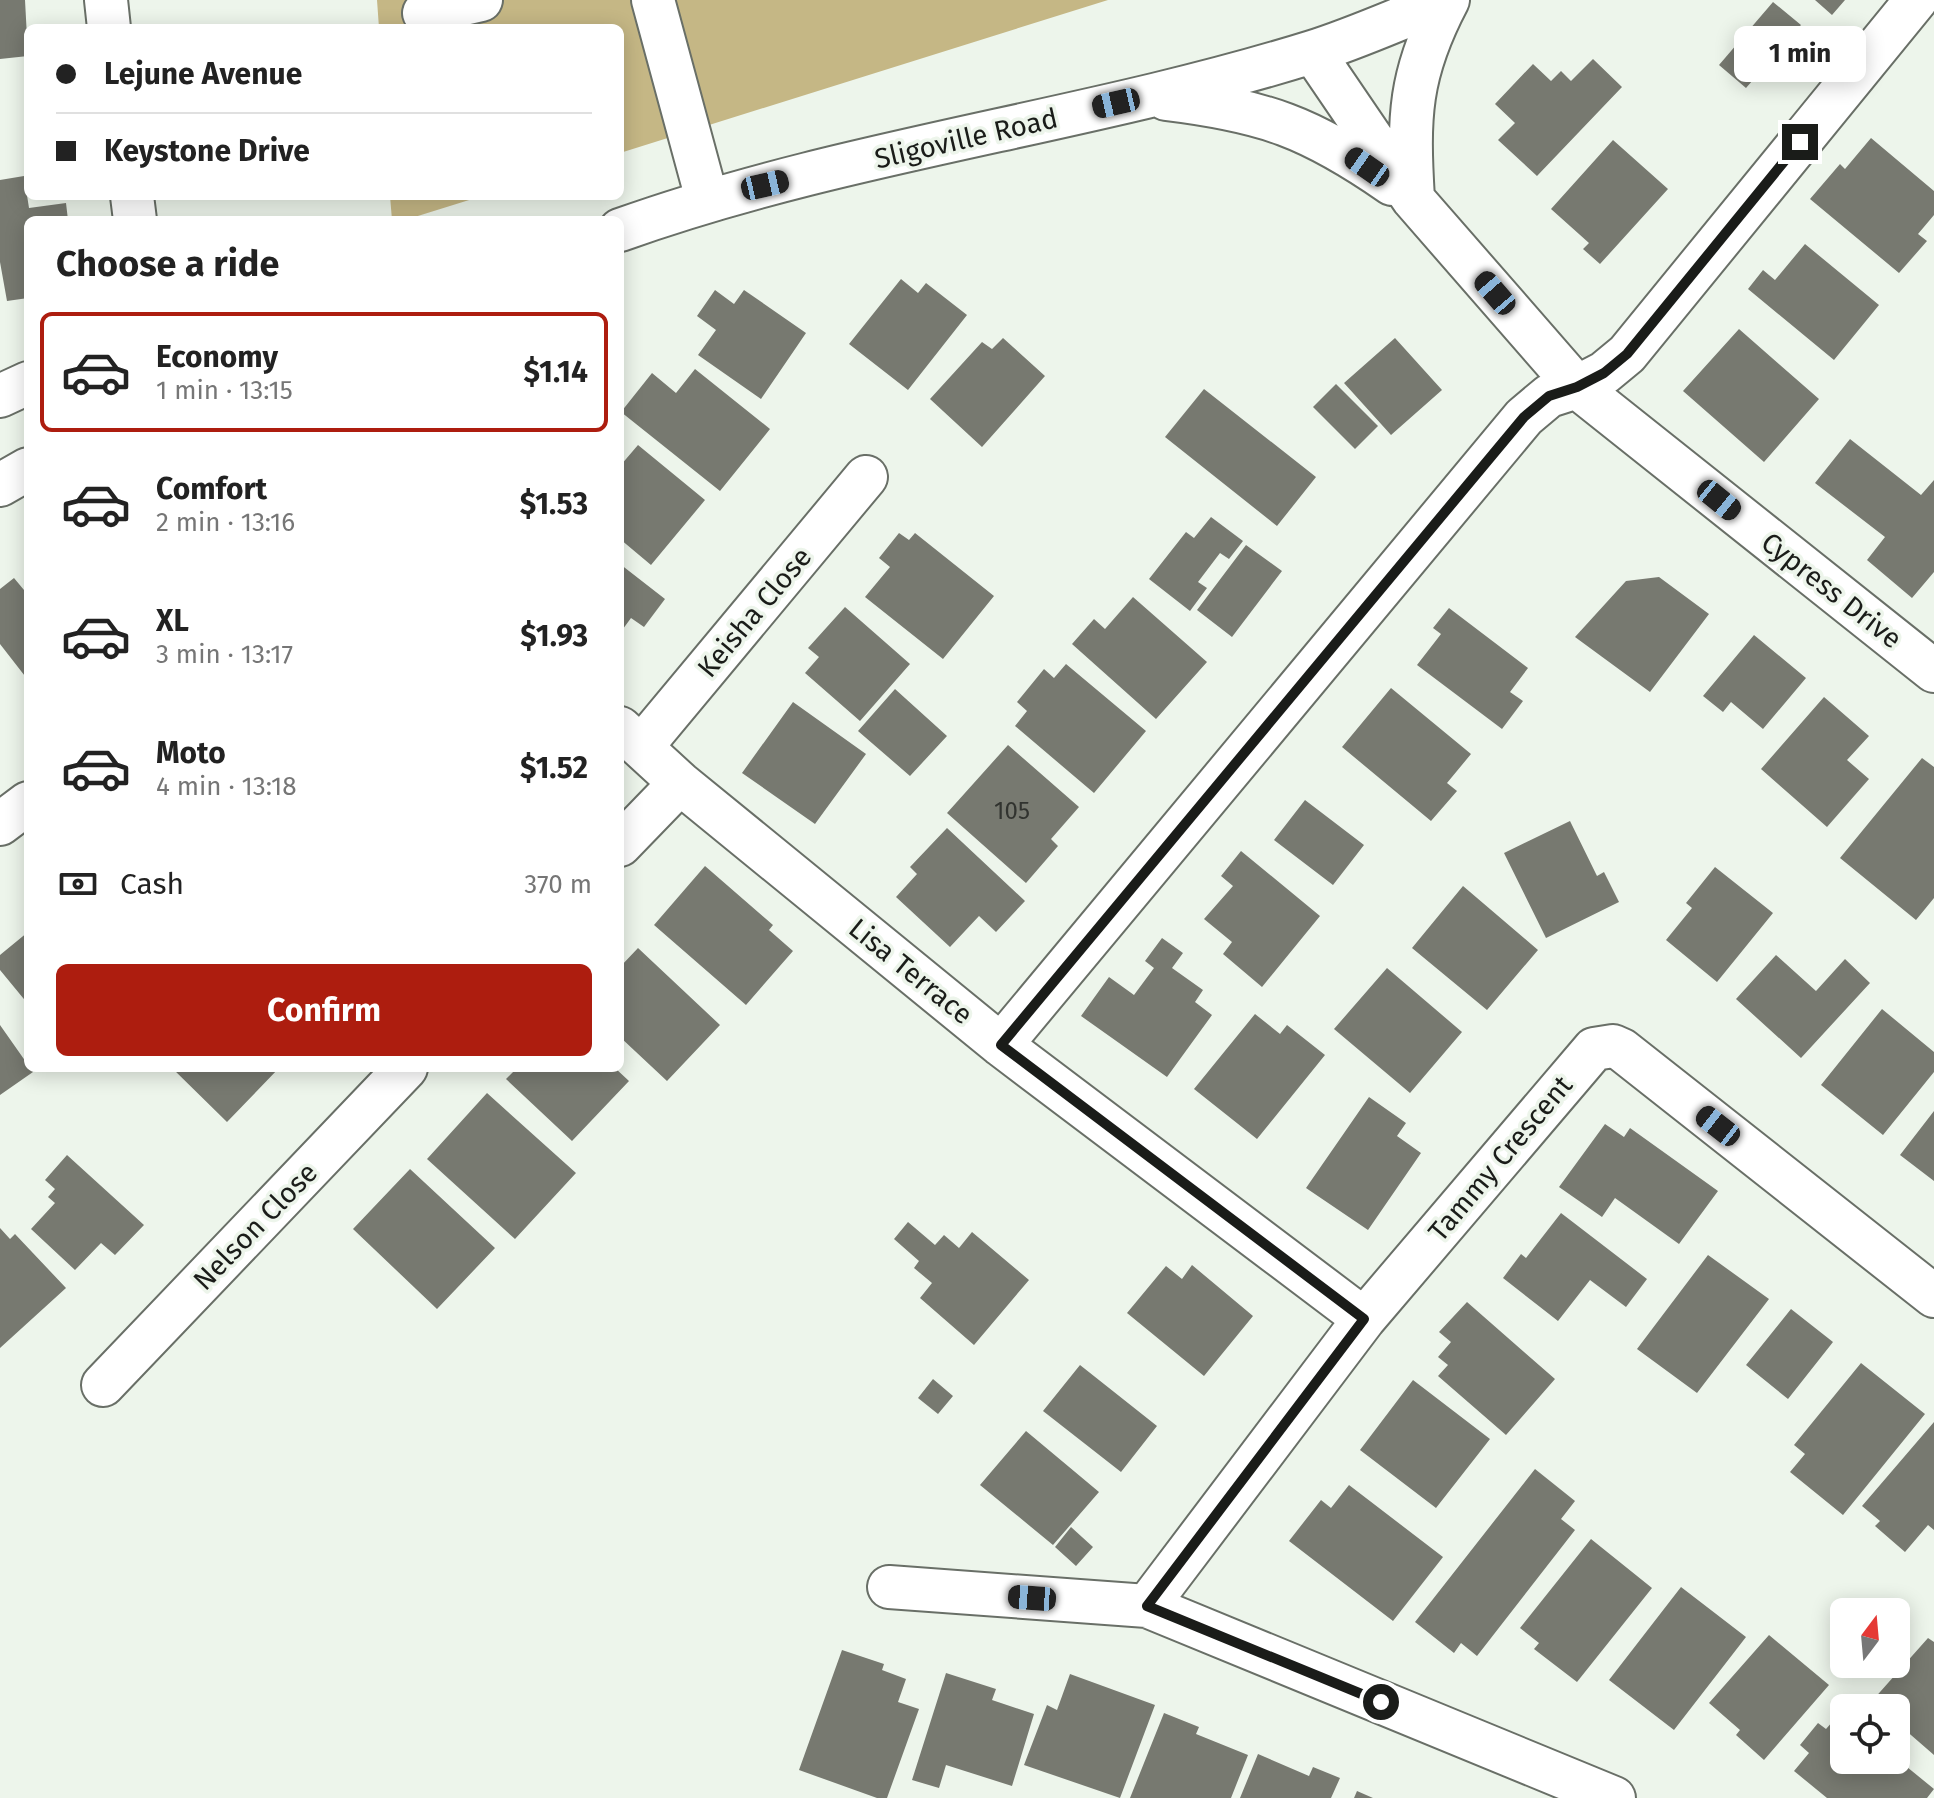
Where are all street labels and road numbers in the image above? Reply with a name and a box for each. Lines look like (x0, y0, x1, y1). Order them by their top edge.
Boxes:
street label: Sligoville Road (871, 101, 1061, 176)
street label: Cypress Drive (1755, 525, 1908, 655)
street label: Keisha Close (690, 541, 818, 684)
street label: Lisa Terrace (842, 912, 979, 1031)
street label: Tammy Crescent (1422, 1068, 1580, 1248)
street label: Nelson Close (187, 1156, 324, 1297)

